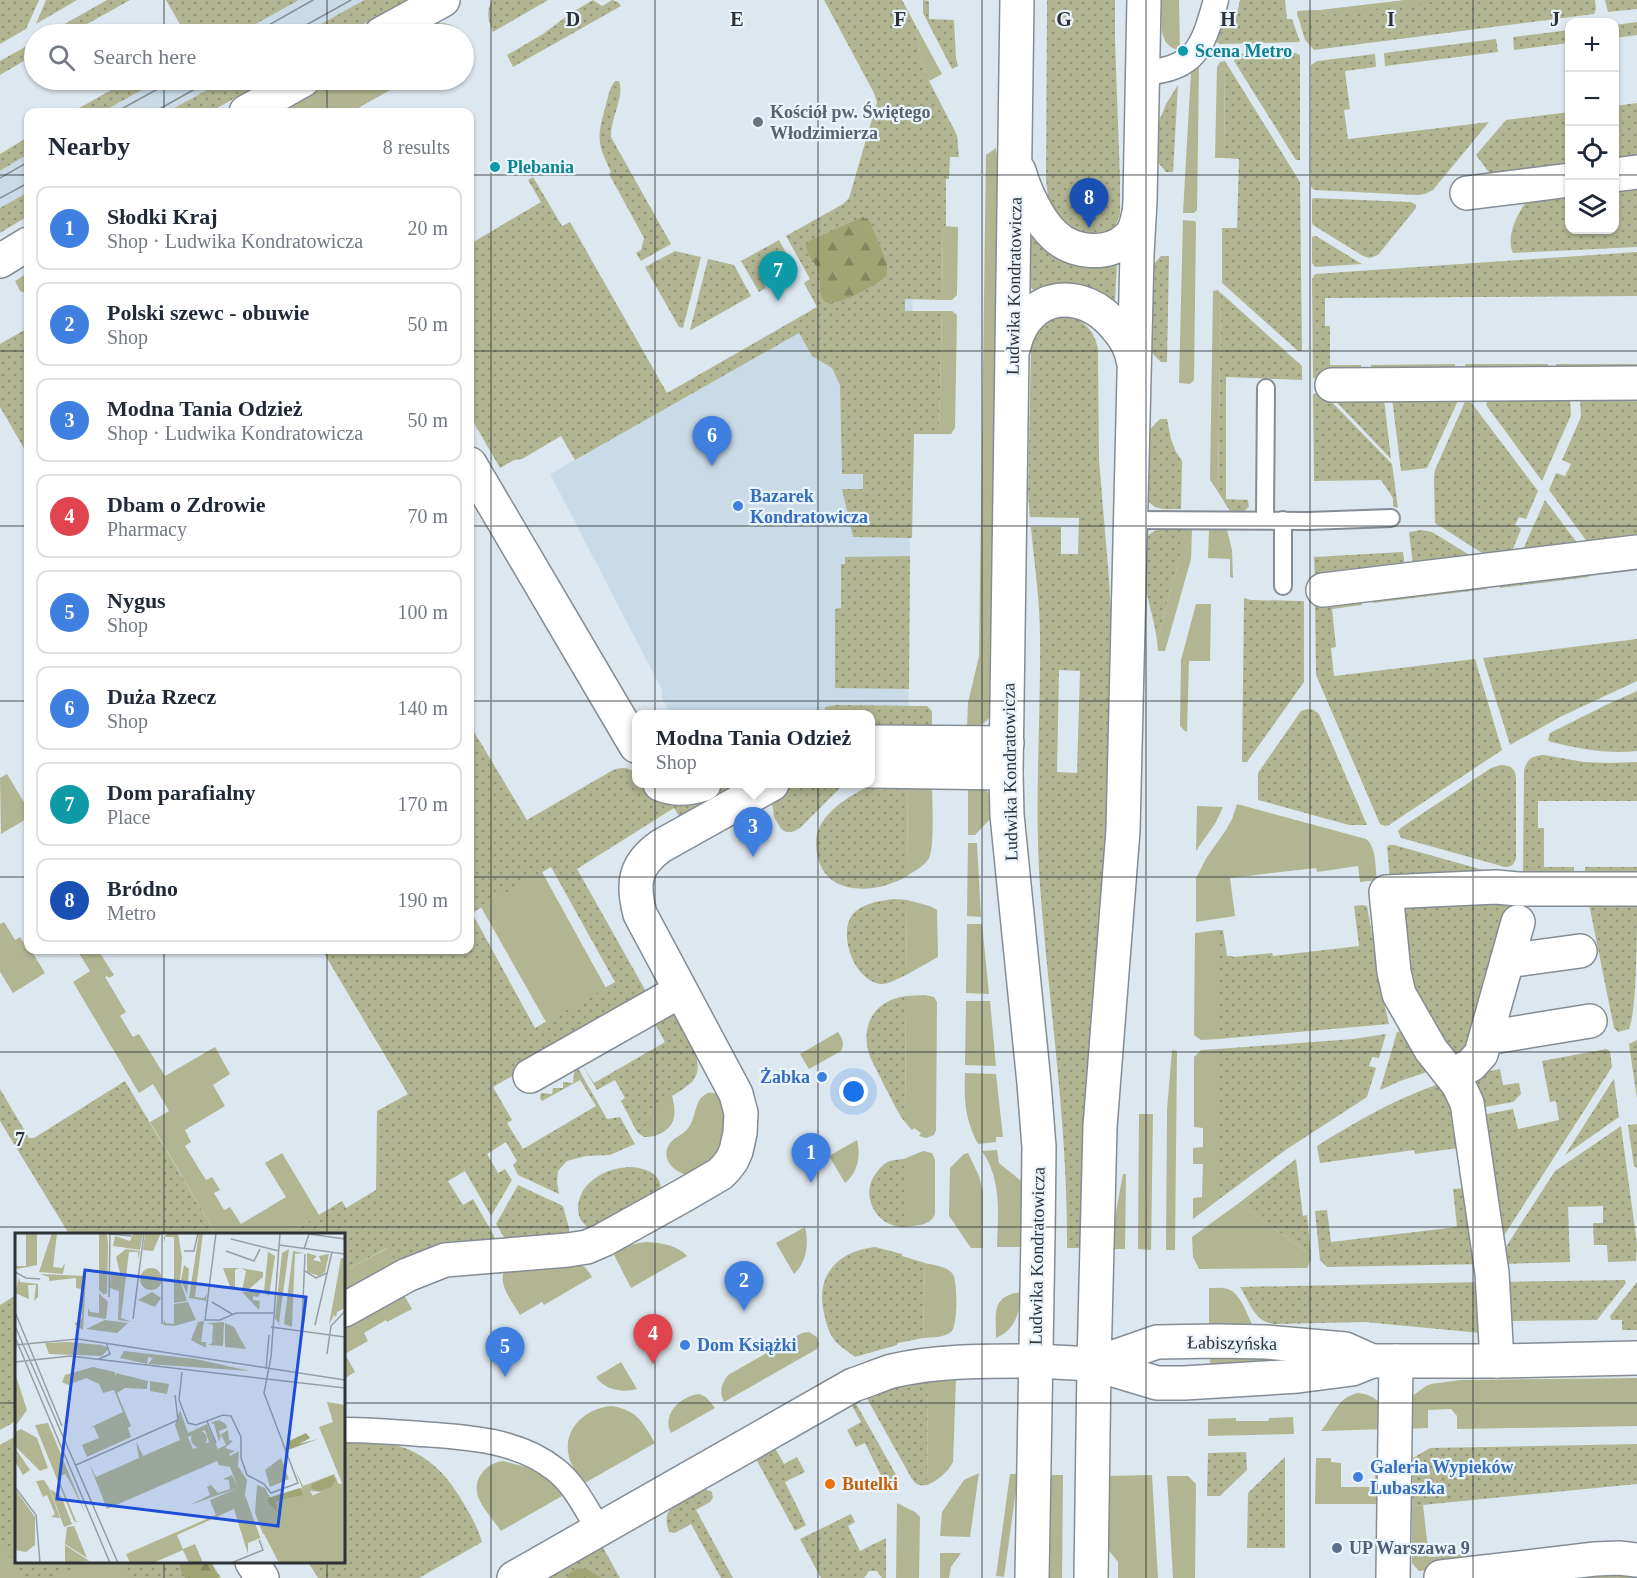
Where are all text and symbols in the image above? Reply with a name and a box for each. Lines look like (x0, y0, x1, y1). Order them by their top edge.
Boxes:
text: D (566, 8, 580, 30)
text: E (730, 8, 744, 30)
text: F (894, 8, 906, 30)
text: G (1056, 8, 1072, 30)
text: H (1220, 8, 1236, 30)
text: I (1387, 8, 1395, 30)
text: J (1550, 8, 1560, 30)
map controls (1565, 18, 1619, 234)
button: + (1565, 18, 1619, 72)
search box (24, 24, 474, 90)
icon: search (45, 41, 78, 74)
place label: Scena Metro (1195, 41, 1292, 61)
text: Search here (93, 44, 196, 69)
marker: Scena Metro (1176, 44, 1190, 58)
button: − (1565, 72, 1619, 126)
place label: Kościół pw. Świętego Włodzimierza (770, 101, 931, 143)
marker: Kościół pw. Świętego Włodzimierza (751, 115, 765, 129)
button: locate (1565, 126, 1619, 180)
text: Nearby (48, 132, 130, 161)
text: 8 results (383, 136, 450, 158)
place label: Plebania (507, 157, 574, 177)
marker: Plebania (488, 160, 502, 174)
pin: 8 (1070, 178, 1108, 228)
button: layers (1565, 180, 1619, 234)
street label: Ludwika Kondratowicza (1002, 197, 1026, 375)
text: Słodki Kraj (107, 204, 218, 229)
text: 1 (65, 217, 75, 239)
text: 20 m (407, 217, 448, 239)
text: Shop · Ludwika Kondratowicza (107, 230, 363, 252)
pin: 7 (758, 252, 798, 301)
text: Polski szewc - obuwie (107, 300, 309, 325)
text: 2 (65, 313, 75, 335)
text: 50 m (407, 313, 448, 335)
text: Shop (107, 326, 148, 348)
text: Modna Tania Odzież (107, 396, 303, 421)
text: 3 (65, 409, 75, 431)
text: 50 m (407, 409, 448, 431)
pin: 6 (692, 416, 732, 466)
text: Shop · Ludwika Kondratowicza (107, 422, 363, 444)
place label: Bazarek Kondratowicza (750, 486, 868, 527)
text: Dbam o Zdrowie (107, 492, 266, 517)
marker: Bazarek Kondratowicza (731, 499, 745, 513)
text: 4 (65, 505, 75, 527)
text: 70 m (407, 505, 448, 527)
text: Pharmacy (107, 518, 187, 540)
text: Nygus (107, 588, 166, 613)
text: 5 (65, 601, 75, 623)
text: 100 m (397, 601, 448, 623)
text: Shop (107, 614, 148, 636)
street label: Ludwika Kondratowicza (998, 683, 1022, 861)
text: Duża Rzecz (107, 684, 216, 709)
text: 6 (65, 697, 75, 719)
text: 140 m (397, 697, 448, 719)
text: Shop (107, 710, 148, 732)
popup (632, 710, 875, 788)
text: Modna Tania Odzież (656, 725, 851, 750)
text: Shop (656, 751, 697, 773)
text: Dom parafialny (107, 780, 256, 805)
text: 7 (65, 793, 75, 815)
text: 170 m (397, 793, 448, 815)
text: Place (107, 806, 150, 828)
pin: 3 (734, 808, 772, 857)
text: Bródno (107, 876, 178, 901)
text: 8 (65, 889, 75, 911)
text: 190 m (397, 889, 448, 911)
text: Metro (107, 902, 156, 924)
place label: Żabka (760, 1067, 810, 1087)
marker: Żabka (815, 1070, 829, 1084)
your location (839, 1077, 868, 1106)
text: 7 (15, 1128, 25, 1150)
pin: 1 (792, 1134, 830, 1183)
street label: Ludwika Kondratowicza (1025, 1167, 1049, 1345)
inset map (15, 1233, 345, 1563)
pin: 2 (724, 1262, 764, 1311)
pin: 4 (634, 1314, 672, 1364)
pin: 5 (486, 1328, 524, 1377)
street label: Łabiszyńska (1187, 1332, 1277, 1354)
place label: Dom Książki (697, 1335, 797, 1355)
marker: Dom Książki (678, 1338, 692, 1352)
place label: Galeria Wypieków Lubaszka (1370, 1457, 1514, 1498)
marker: Galeria Wypieków Lubaszka (1351, 1470, 1365, 1484)
place label: Butelki (842, 1474, 898, 1494)
marker: Butelki (823, 1477, 837, 1491)
place label: UP Warszawa 9 (1349, 1538, 1470, 1558)
marker: UP Warszawa 9 (1330, 1541, 1344, 1555)

